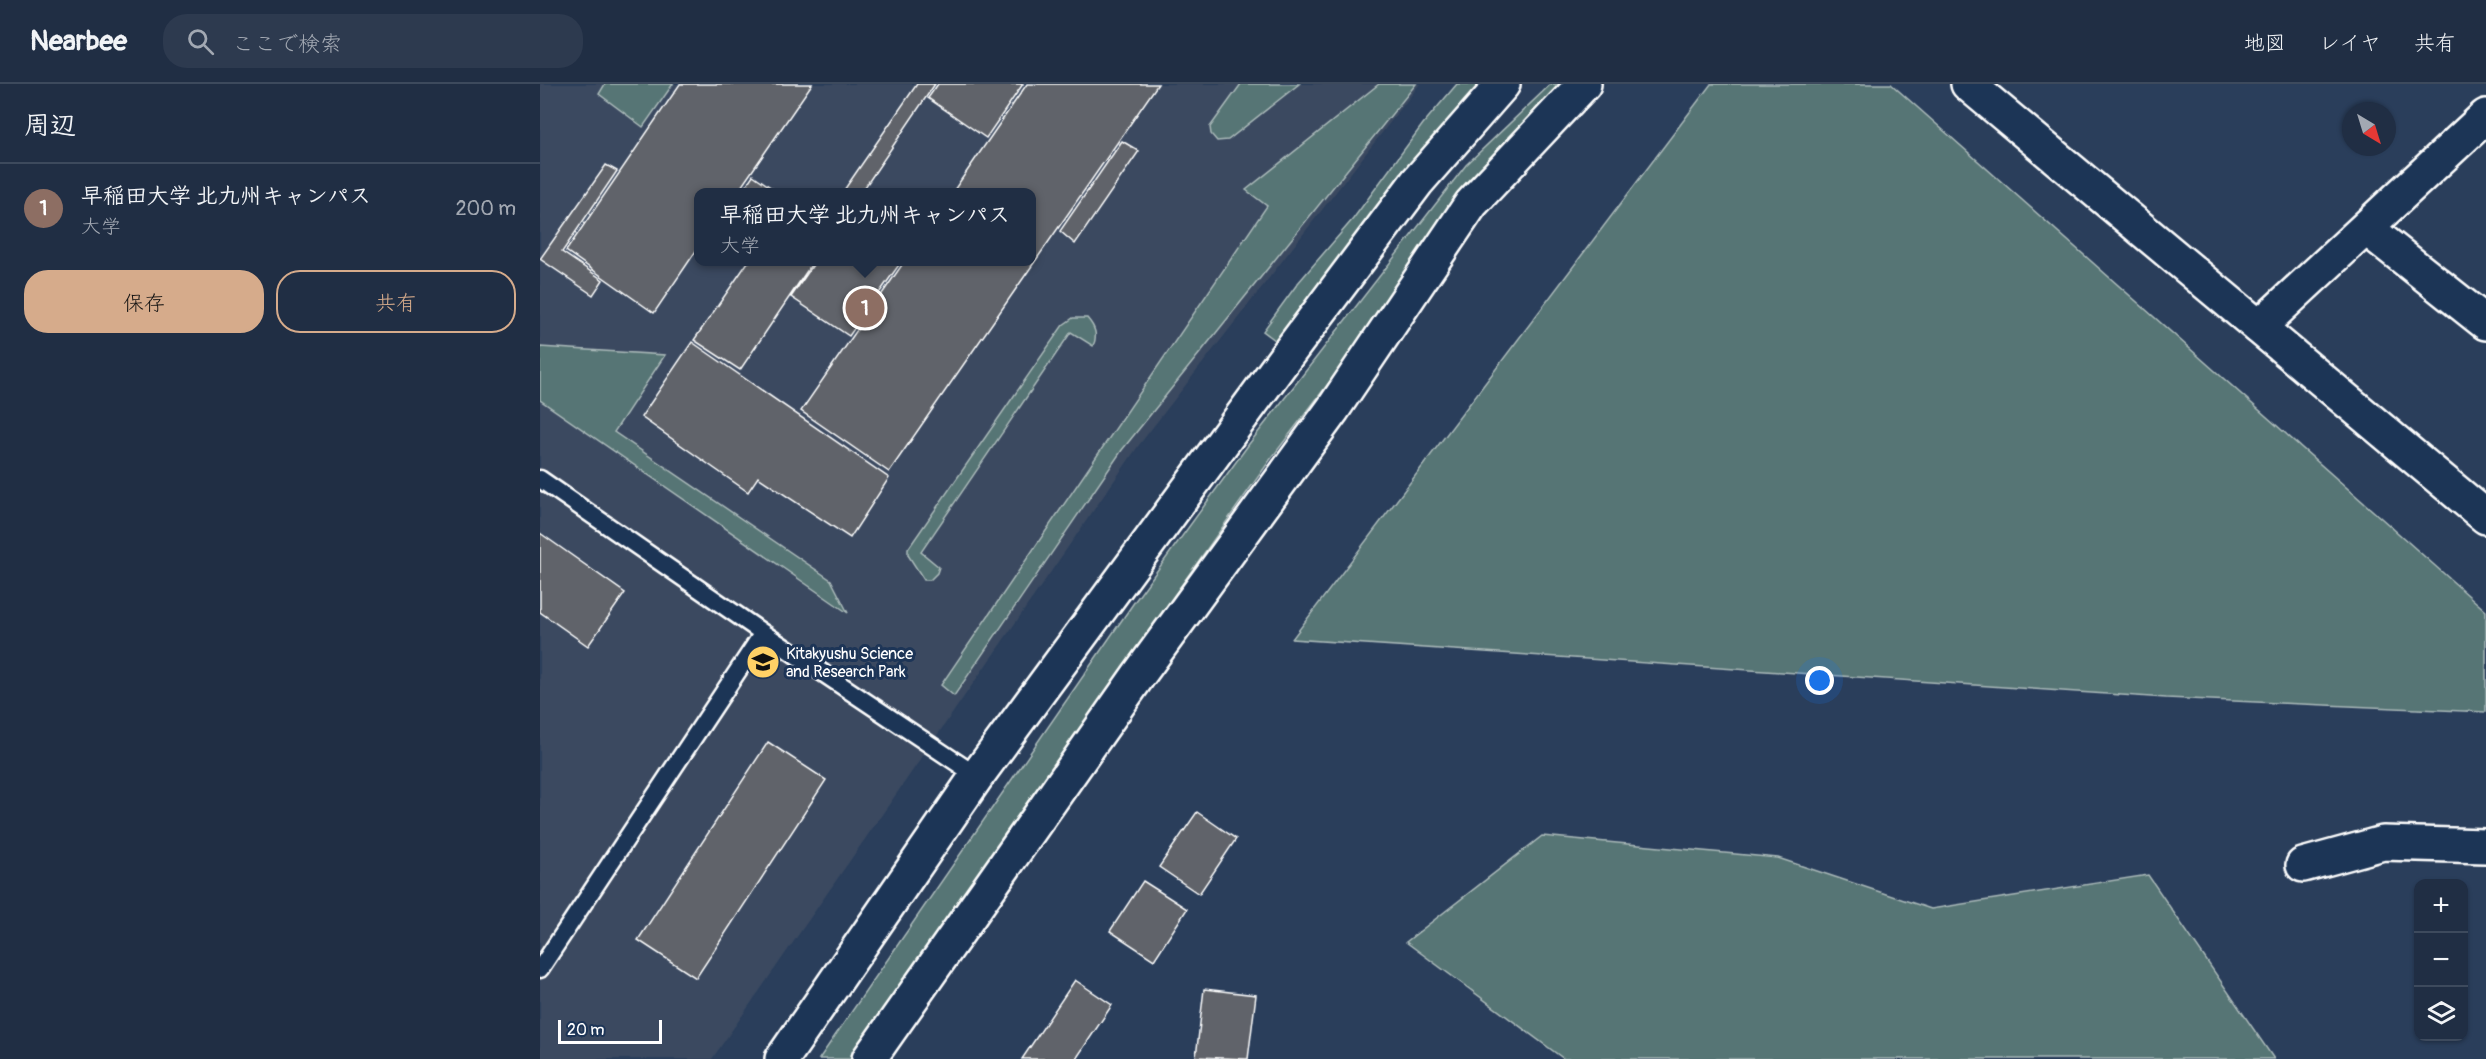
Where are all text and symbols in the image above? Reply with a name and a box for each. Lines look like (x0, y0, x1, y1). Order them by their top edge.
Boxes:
search box (163, 14, 583, 68)
text: Nearbee (30, 24, 127, 59)
icon: search (184, 25, 217, 58)
text: ここで検索 (232, 30, 342, 58)
text: 地図 (2244, 30, 2286, 57)
text: レイヤ (2319, 30, 2381, 57)
text: 共有 (2414, 30, 2456, 57)
north arrow (2342, 102, 2396, 156)
text: 周辺 (24, 110, 76, 142)
text: 早稲田大学 北九州キャンパス (81, 182, 371, 210)
popup (694, 188, 1036, 266)
text: 1 (40, 196, 47, 221)
text: 200 m (455, 196, 516, 221)
text: 早稲田大学 北九州キャンパス (720, 201, 1010, 229)
text: 大学 (81, 214, 121, 239)
text: 大学 (720, 233, 760, 258)
button: 保存 (24, 270, 264, 333)
button: 共有 (276, 270, 516, 333)
pin: 1 (846, 286, 884, 330)
school or university icon: Kitakyushu Science and Research Park (745, 644, 781, 680)
place label: Kitakyushu Science and Research Park (786, 644, 913, 682)
your location (1805, 666, 1834, 695)
map controls (2414, 879, 2468, 1041)
button: + (2414, 879, 2468, 933)
button: − (2414, 933, 2468, 987)
button: layers (2414, 987, 2468, 1041)
scale bar (558, 1017, 662, 1044)
text: 20 m (567, 1020, 605, 1040)

